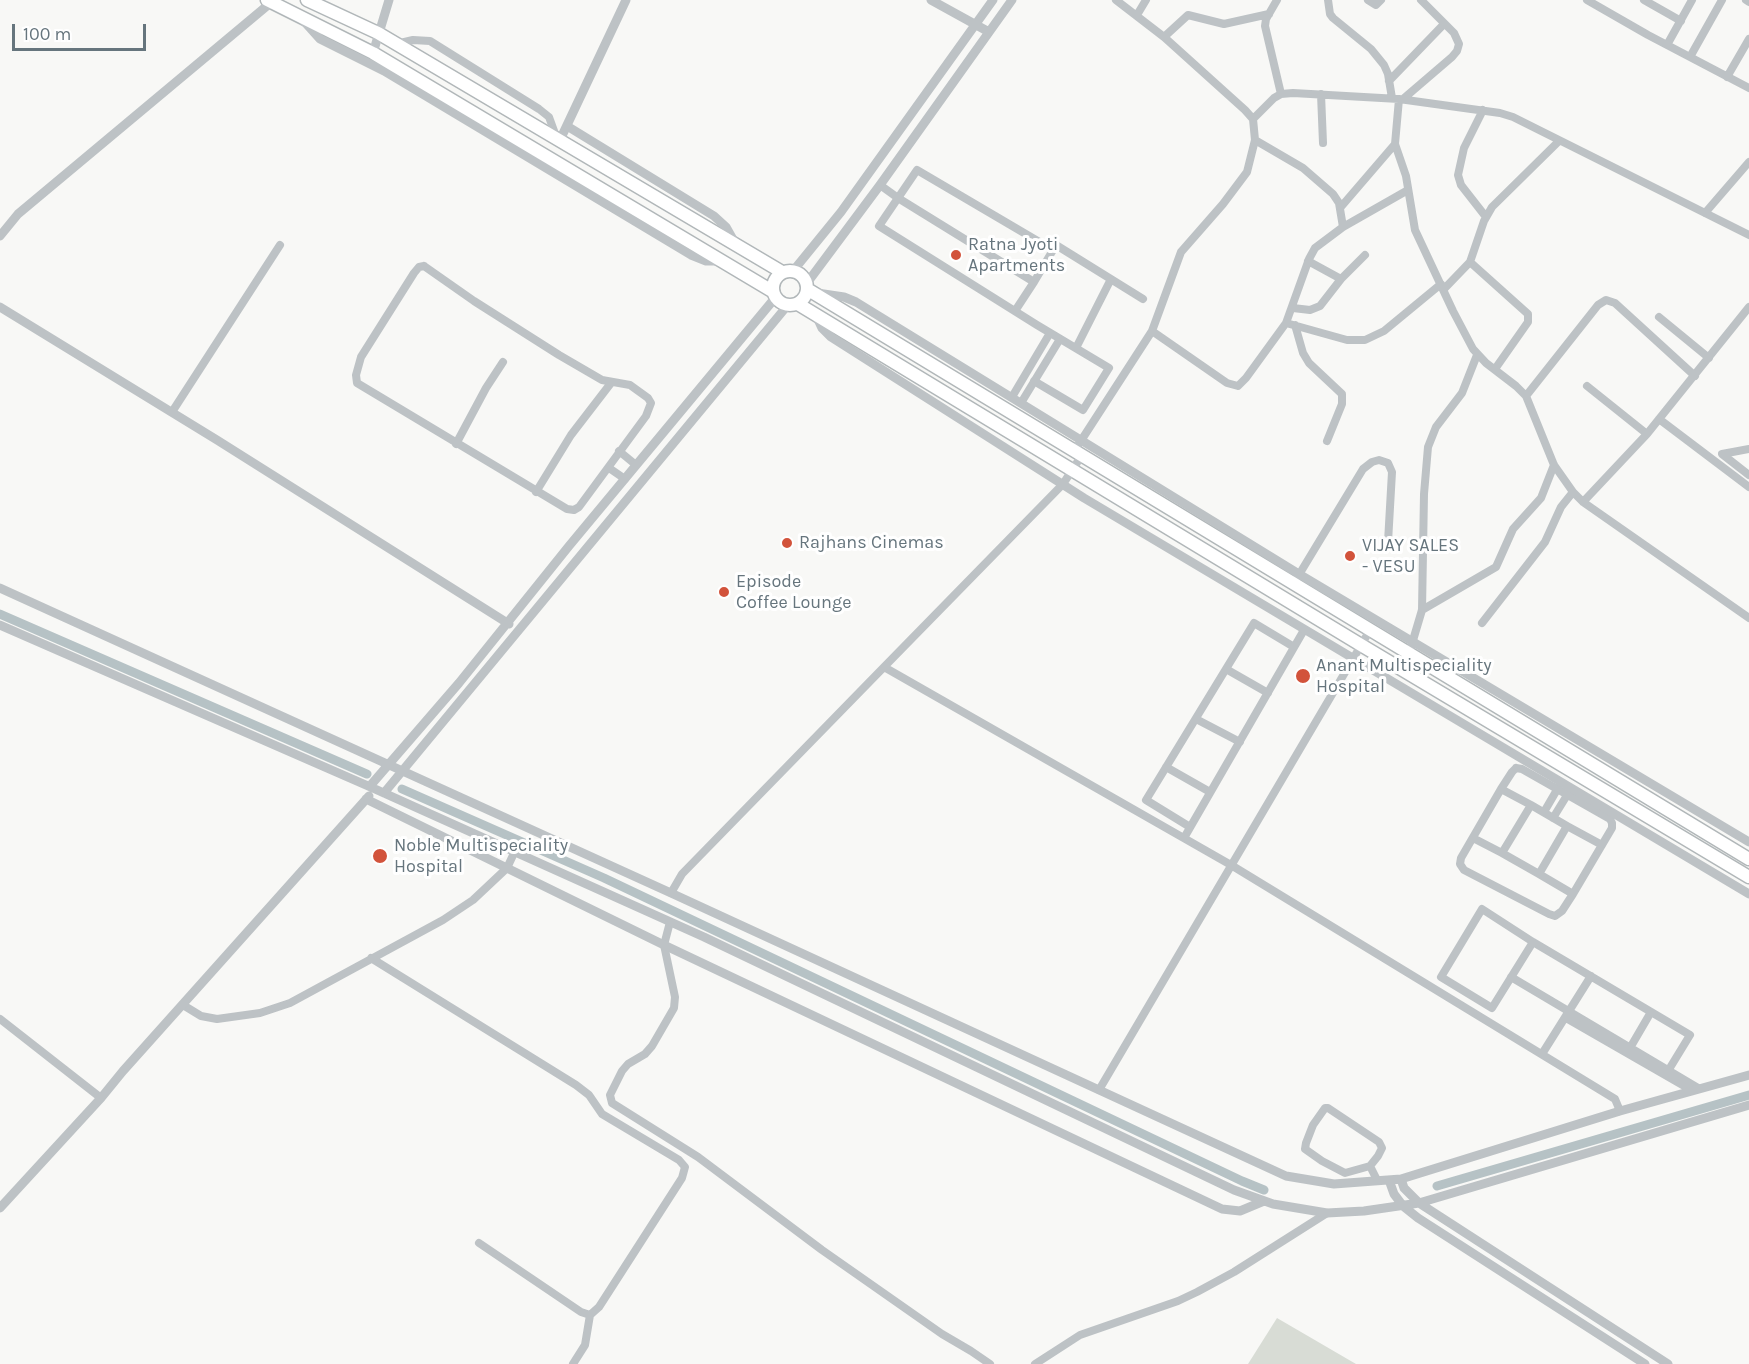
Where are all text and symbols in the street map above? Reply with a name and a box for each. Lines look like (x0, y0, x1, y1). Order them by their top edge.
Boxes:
scale bar (15, 12, 148, 50)
text: 100 m (23, 23, 71, 45)
place label: Ratna Jyoti Apartments (968, 234, 1065, 276)
marker: Ratna Jyoti Apartments (949, 248, 963, 262)
place label: Rajhans Cinemas (799, 532, 944, 554)
place label: VIJAY SALES - VESU (1362, 535, 1459, 578)
marker: Rajhans Cinemas (780, 536, 794, 550)
marker: VIJAY SALES - VESU (1343, 549, 1357, 563)
place label: Episode Coffee Lounge (736, 571, 851, 614)
marker: Episode Coffee Lounge (717, 585, 731, 599)
place label: Anant Multispeciality Hospital (1316, 655, 1492, 698)
marker: Anant Multispeciality Hospital (1294, 667, 1312, 685)
place label: Noble Multispeciality Hospital (394, 835, 568, 878)
marker: Noble Multispeciality Hospital (371, 847, 389, 865)

